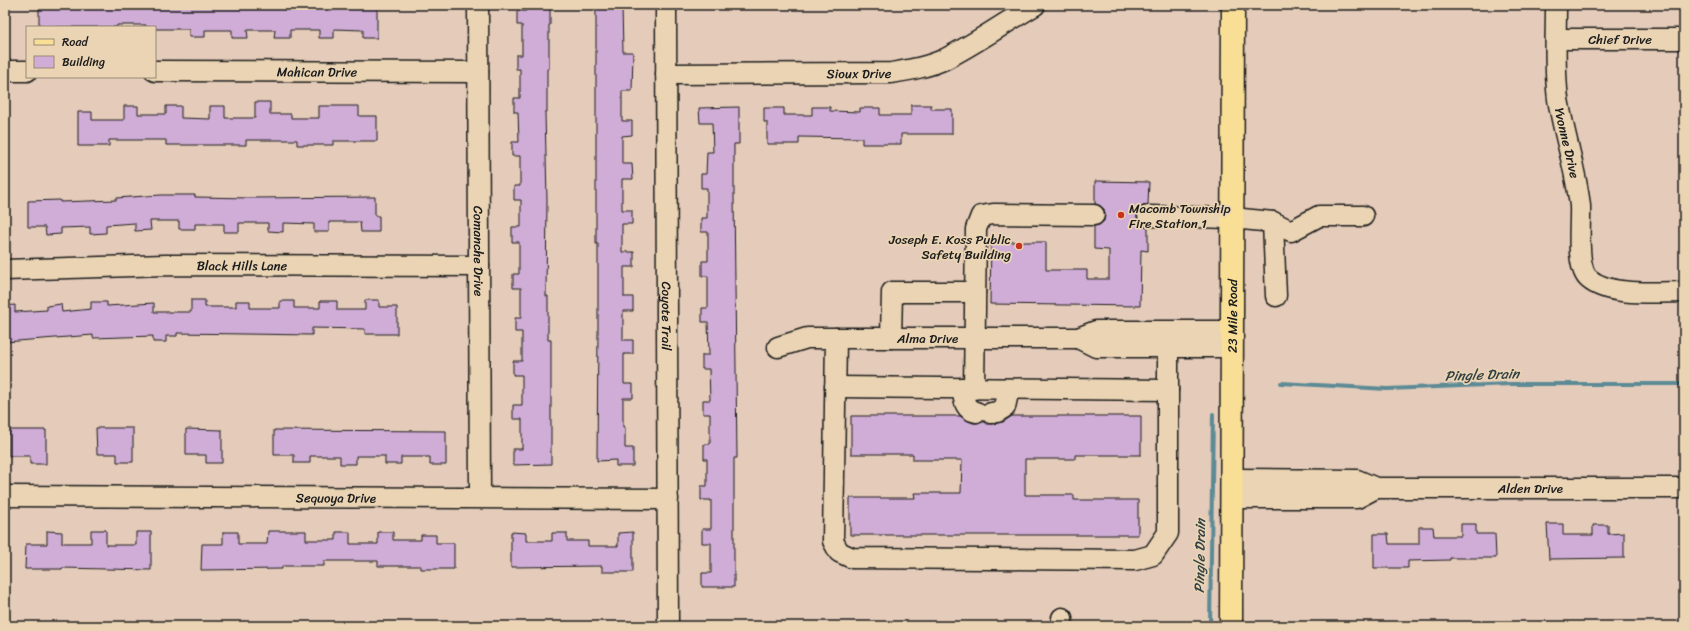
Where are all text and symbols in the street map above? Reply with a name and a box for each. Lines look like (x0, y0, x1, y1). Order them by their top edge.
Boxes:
legend (26, 26, 156, 78)
street label: Chief Drive (1588, 28, 1652, 51)
text: Road (62, 31, 89, 53)
text: Building (62, 51, 105, 73)
street label: Mahican Drive (277, 60, 358, 83)
street label: Sioux Drive (827, 61, 892, 85)
street label: Yvonne Drive (1548, 105, 1587, 181)
place label: Macomb Township Fire Station 1 (1129, 197, 1231, 235)
street label: Comanche Drive (467, 206, 491, 297)
marker: Macomb Township Fire Station 1 (1116, 210, 1126, 220)
place label: Joseph E. Koss Public Safety Building (888, 228, 1011, 266)
marker: Joseph E. Koss Public Safety Building (1014, 241, 1024, 251)
street label: Black Hills Lane (197, 254, 288, 277)
street label: 23 Mile Road (1220, 278, 1244, 353)
street label: Coyote Trail (655, 281, 679, 351)
street label: Alma Drive (896, 327, 958, 350)
water label: Pingle Drain (1444, 361, 1521, 389)
street label: Alden Drive (1497, 477, 1563, 500)
street label: Sequoya Drive (296, 486, 376, 509)
water label: Pingle Drain (1187, 517, 1213, 593)

